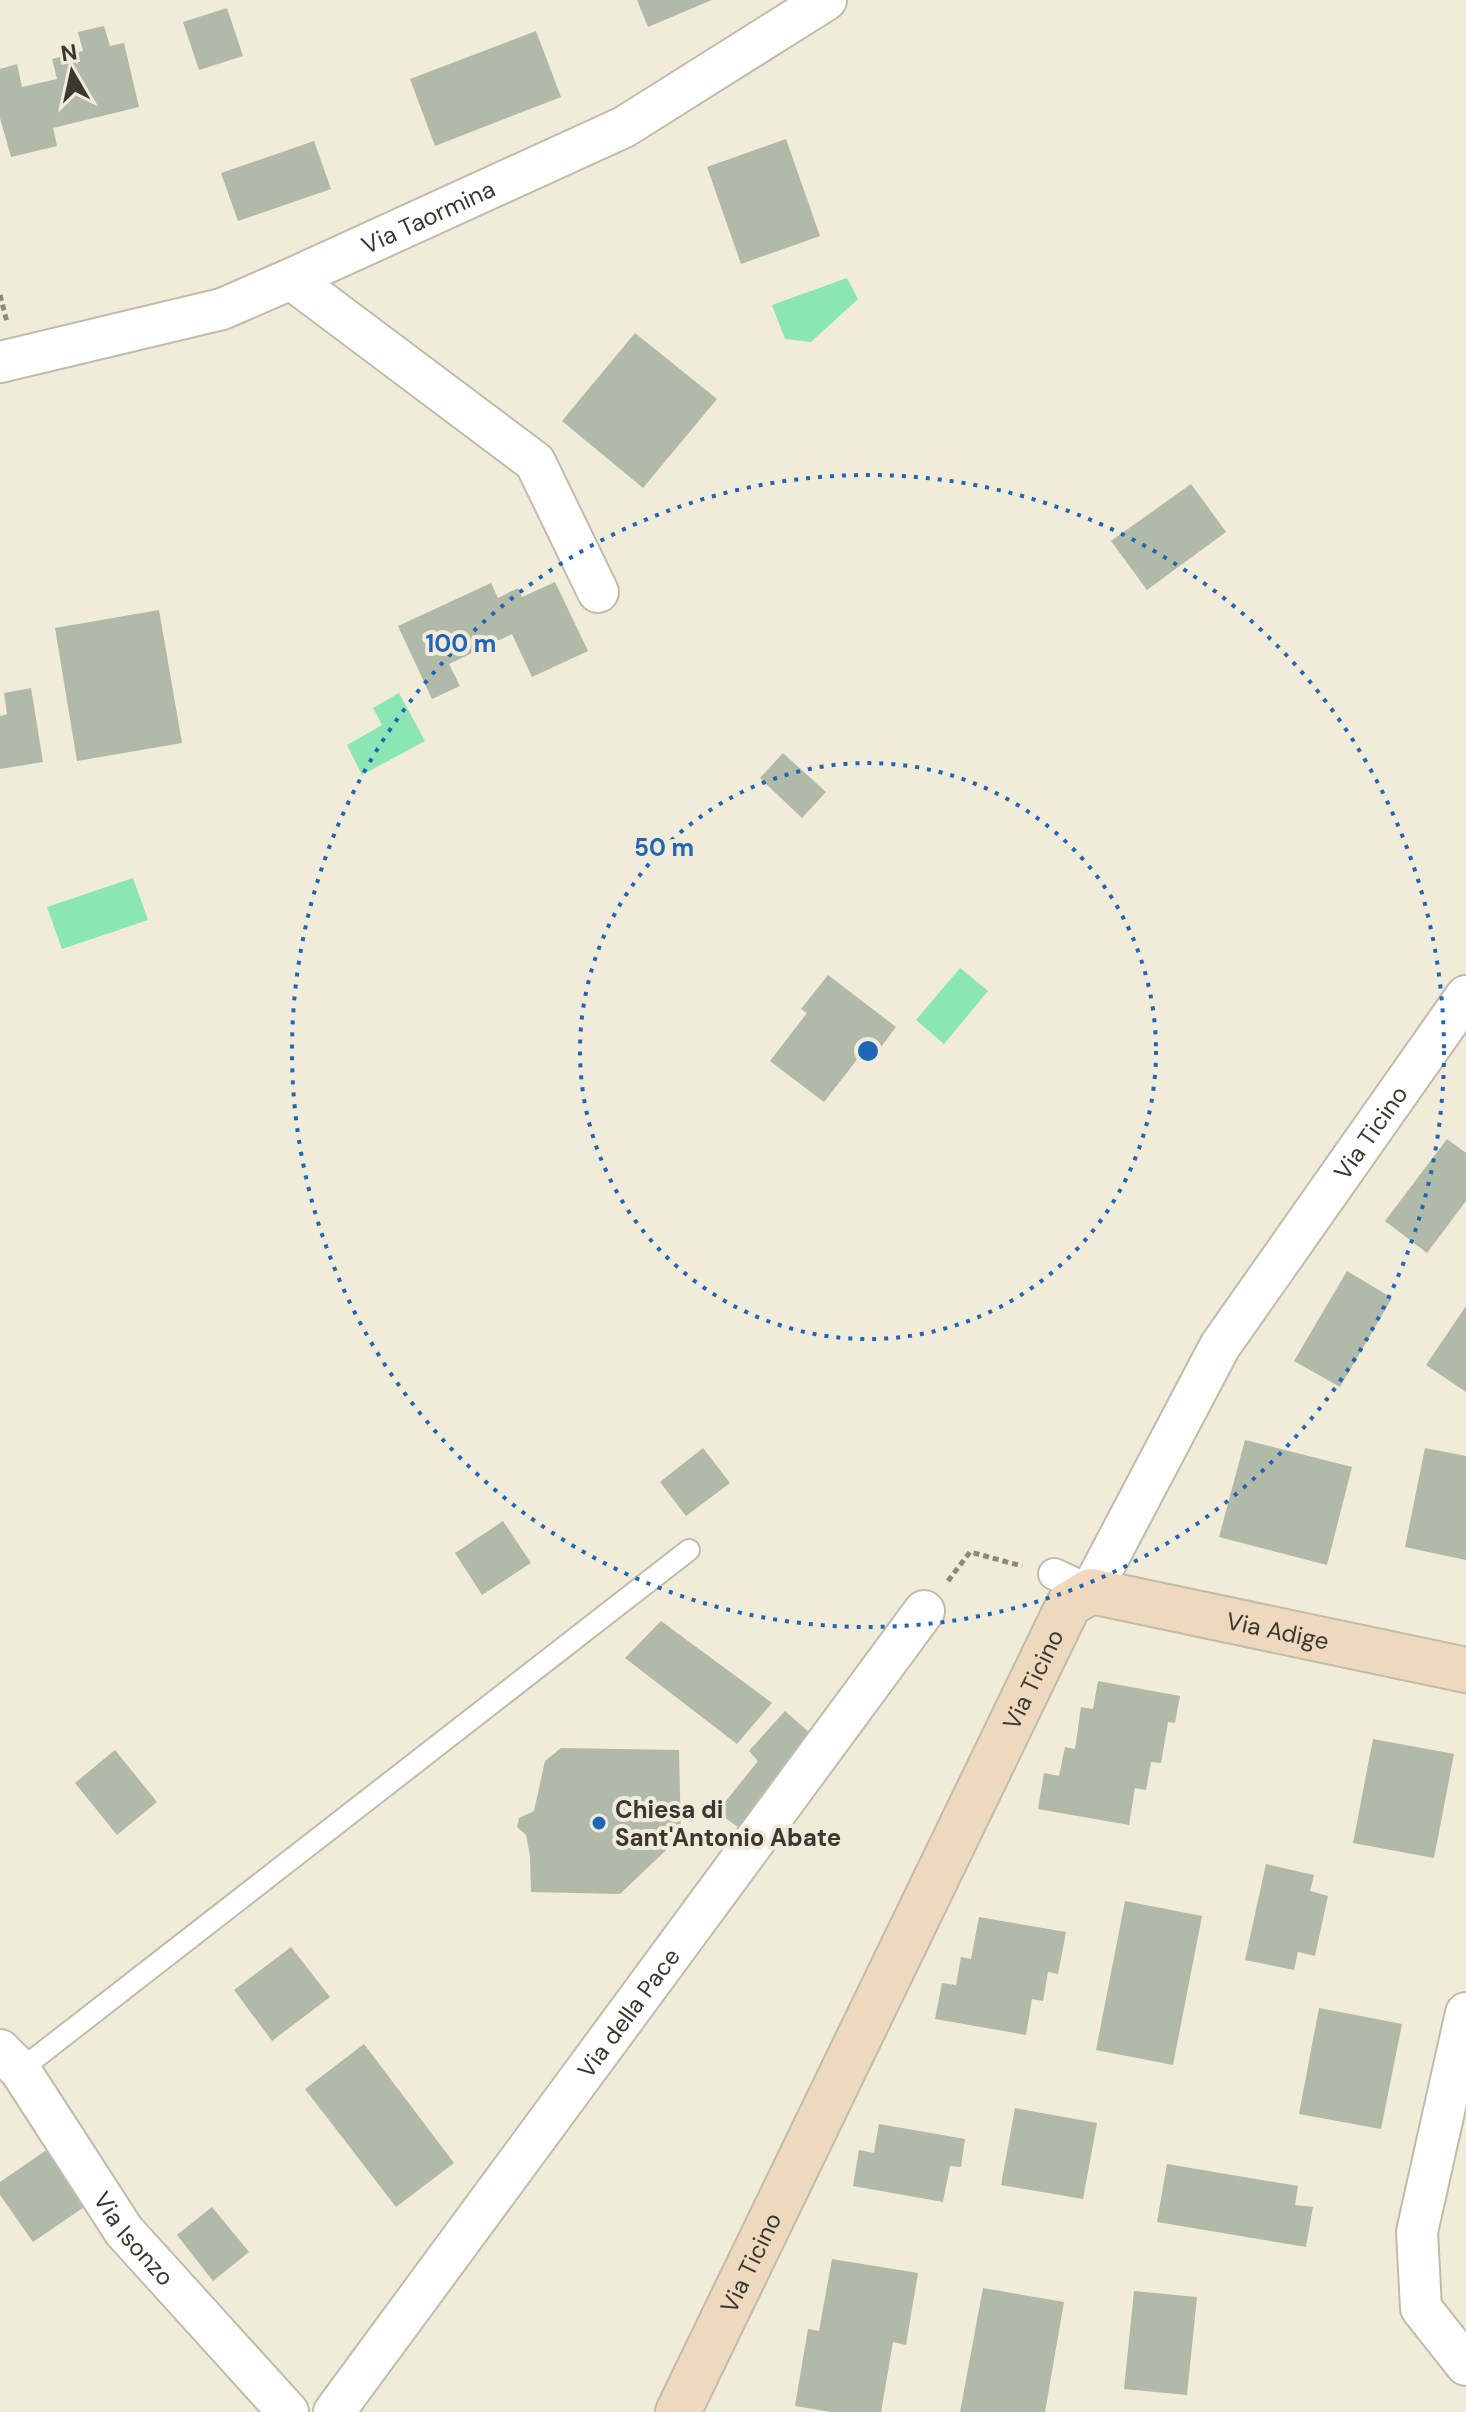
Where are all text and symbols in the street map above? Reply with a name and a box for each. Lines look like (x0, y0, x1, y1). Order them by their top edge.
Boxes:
north arrow (32, 32, 112, 112)
text: N (59, 37, 79, 68)
street label: Via Taormina (356, 173, 499, 260)
text: 100 m (426, 628, 496, 659)
text: 50 m (634, 832, 694, 863)
centre of rings (854, 1037, 882, 1065)
street label: Via Ticino (1326, 1079, 1414, 1185)
street label: Via Adige (1224, 1604, 1332, 1656)
street label: Via Ticino (995, 1624, 1070, 1735)
place label: Chiesa di Sant'Antonio Abate (615, 1794, 841, 1853)
marker: Chiesa di Sant'Antonio Abate (590, 1814, 608, 1832)
street label: Via della Pace (570, 1941, 686, 2084)
street label: Via Isonzo (87, 2186, 181, 2292)
street label: Via Ticino (713, 2207, 788, 2318)

